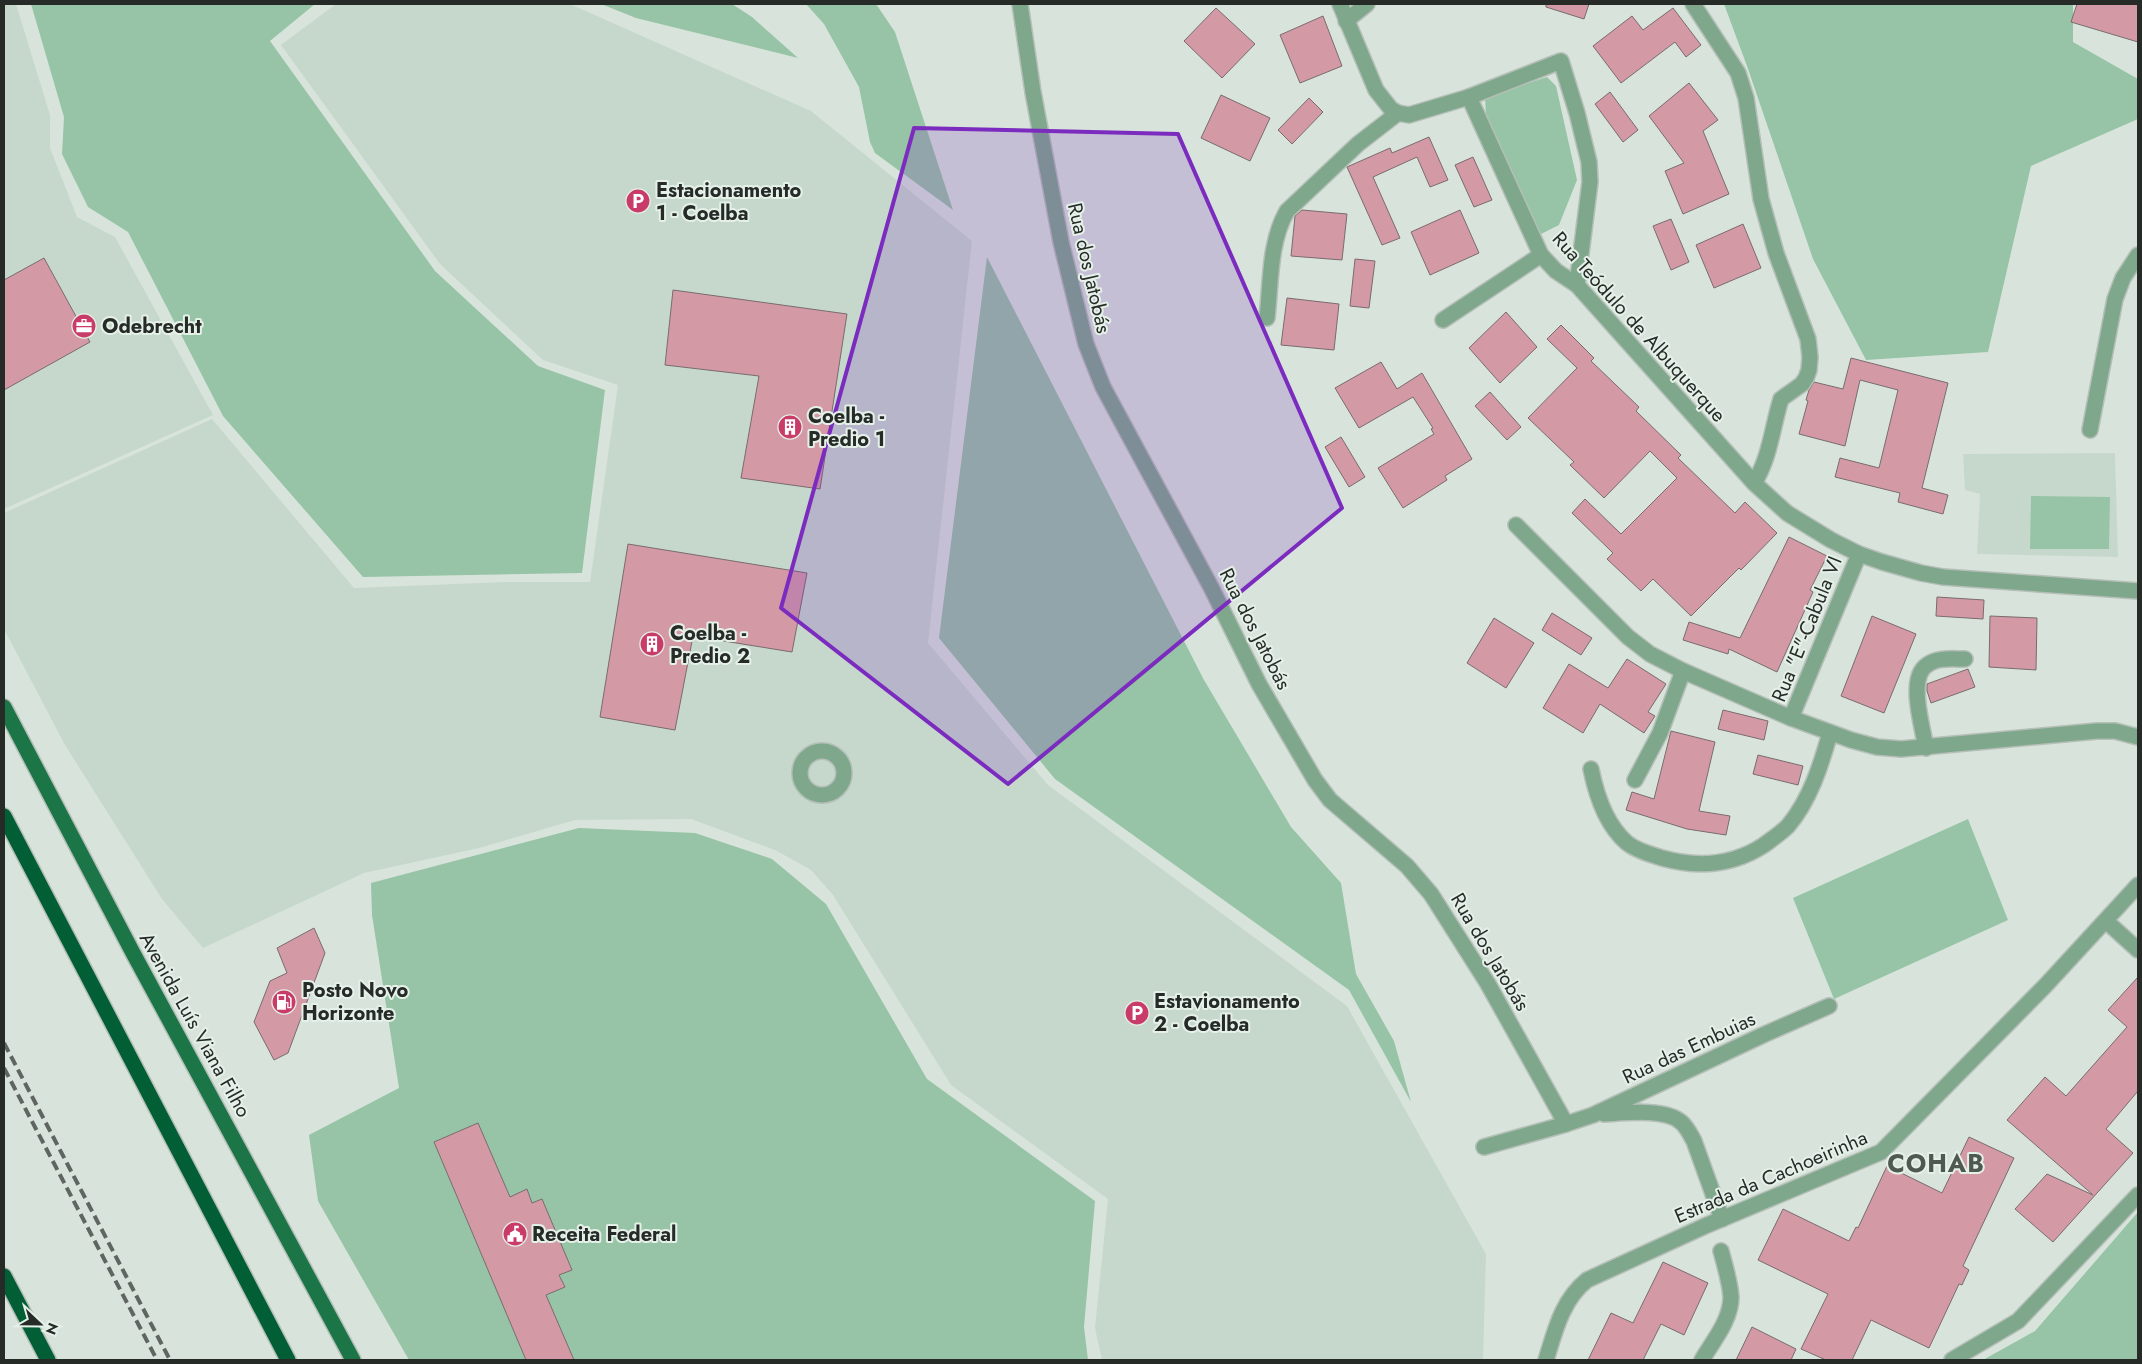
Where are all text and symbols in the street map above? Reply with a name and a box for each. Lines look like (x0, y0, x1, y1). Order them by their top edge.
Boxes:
place label: Estacionamento 1 - Coelba (656, 176, 802, 228)
parking icon: Estacionamento 1 - Coelba (625, 188, 651, 214)
street label: Rua dos Jatobás (1060, 200, 1118, 336)
street label: Rua Teódulo de Albuquerque (1545, 225, 1733, 429)
place label: Odebrecht (102, 312, 202, 341)
office icon: Odebrecht (71, 313, 97, 339)
place label: Coelba - Predio 1 (808, 402, 885, 454)
building icon: Coelba - Predio 1 (777, 414, 803, 440)
street label: Rua "E"-Cabula VI (1765, 552, 1849, 706)
street label: Rua dos Jatobás (1212, 563, 1298, 695)
place label: Coelba - Predio 2 (670, 619, 750, 671)
building icon: Coelba - Predio 2 (639, 631, 665, 657)
street label: Rua dos Jatobás (1443, 888, 1537, 1016)
street label: Avenida Luís Viana Filho (132, 927, 258, 1123)
place label: Posto Novo Horizonte (302, 976, 409, 1028)
place label: Estavionamento 2 - Coelba (1154, 987, 1300, 1039)
fuel station icon: Posto Novo Horizonte (271, 989, 297, 1015)
parking icon: Estavionamento 2 - Coelba (1124, 1000, 1150, 1026)
street label: Rua das Embuias (1618, 1004, 1760, 1092)
street label: Estrada da Cachoeirinha (1670, 1123, 1872, 1231)
district label: COHAB (1887, 1145, 1985, 1181)
place label: Receita Federal (532, 1220, 677, 1249)
public building icon: Receita Federal (502, 1221, 528, 1247)
north arrow (15, 1299, 65, 1349)
text: N (41, 1320, 63, 1338)

